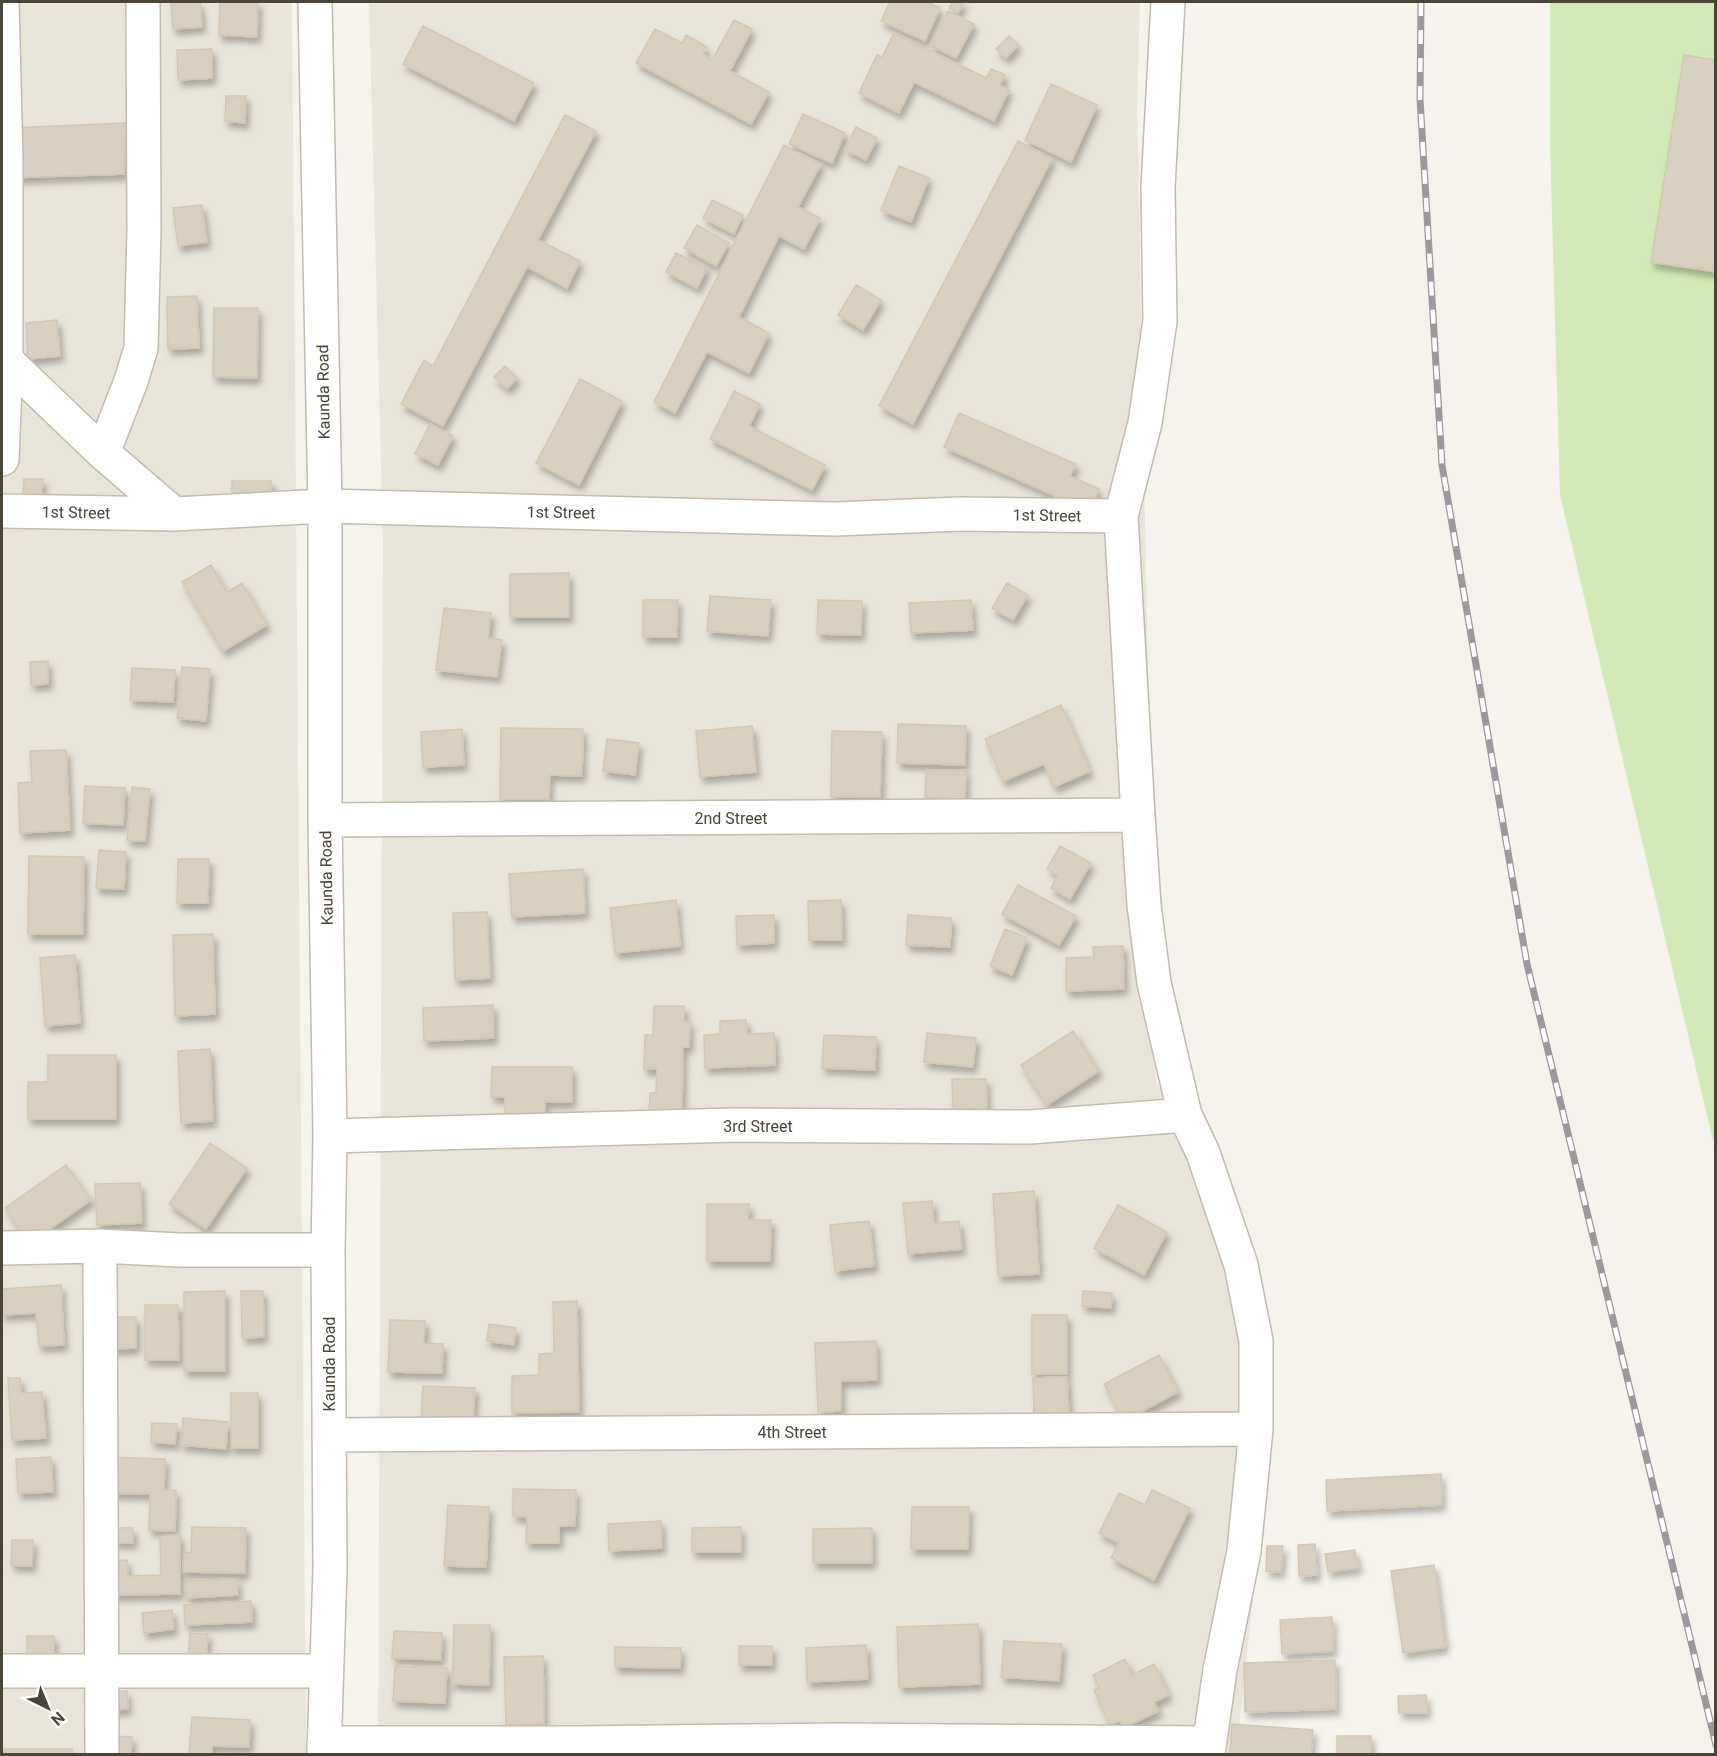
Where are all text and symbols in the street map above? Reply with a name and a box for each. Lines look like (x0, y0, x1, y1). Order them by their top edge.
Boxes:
street label: Kaunda Road (313, 344, 334, 440)
street label: 1st Street (41, 502, 110, 523)
street label: 1st Street (526, 502, 595, 523)
street label: 1st Street (1012, 505, 1081, 526)
street label: 2nd Street (694, 809, 768, 828)
street label: Kaunda Road (316, 830, 337, 926)
street label: 3rd Street (723, 1117, 793, 1136)
street label: Kaunda Road (320, 1317, 339, 1411)
street label: 4th Street (757, 1423, 827, 1442)
north arrow (18, 1678, 78, 1738)
text: N (47, 1708, 68, 1729)

